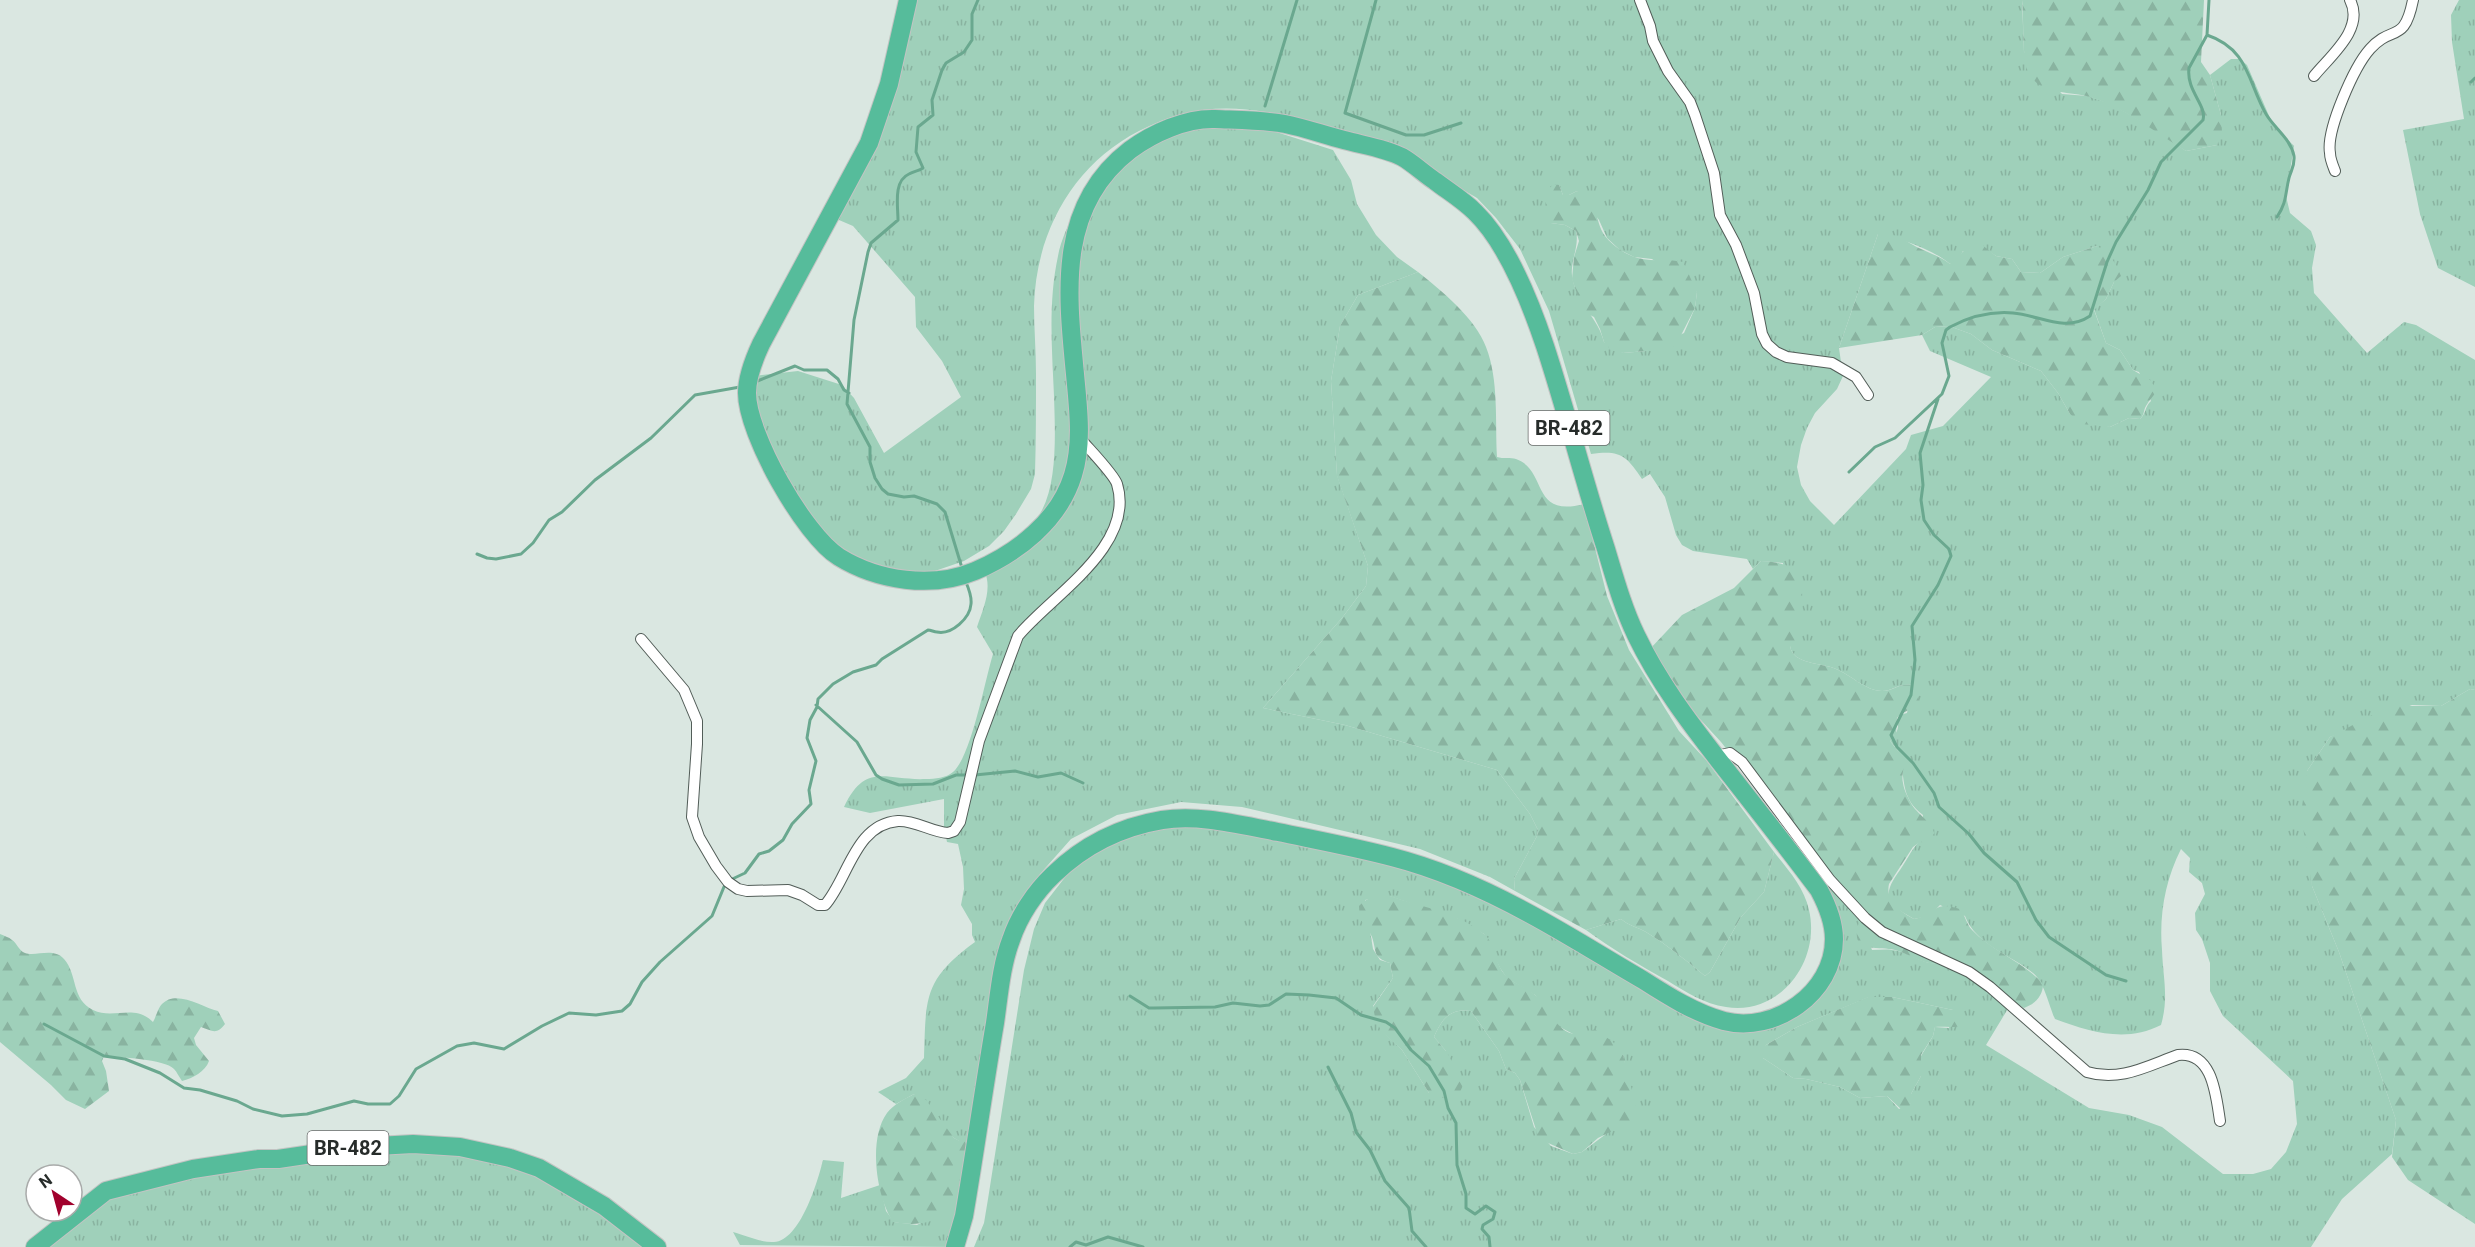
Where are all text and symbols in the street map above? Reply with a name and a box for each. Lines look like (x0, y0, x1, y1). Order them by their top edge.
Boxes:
road number: BR-482 (1528, 411, 1610, 445)
road number: BR-482 (308, 1131, 388, 1165)
north arrow (24, 1163, 84, 1223)
text: N (35, 1170, 56, 1192)

